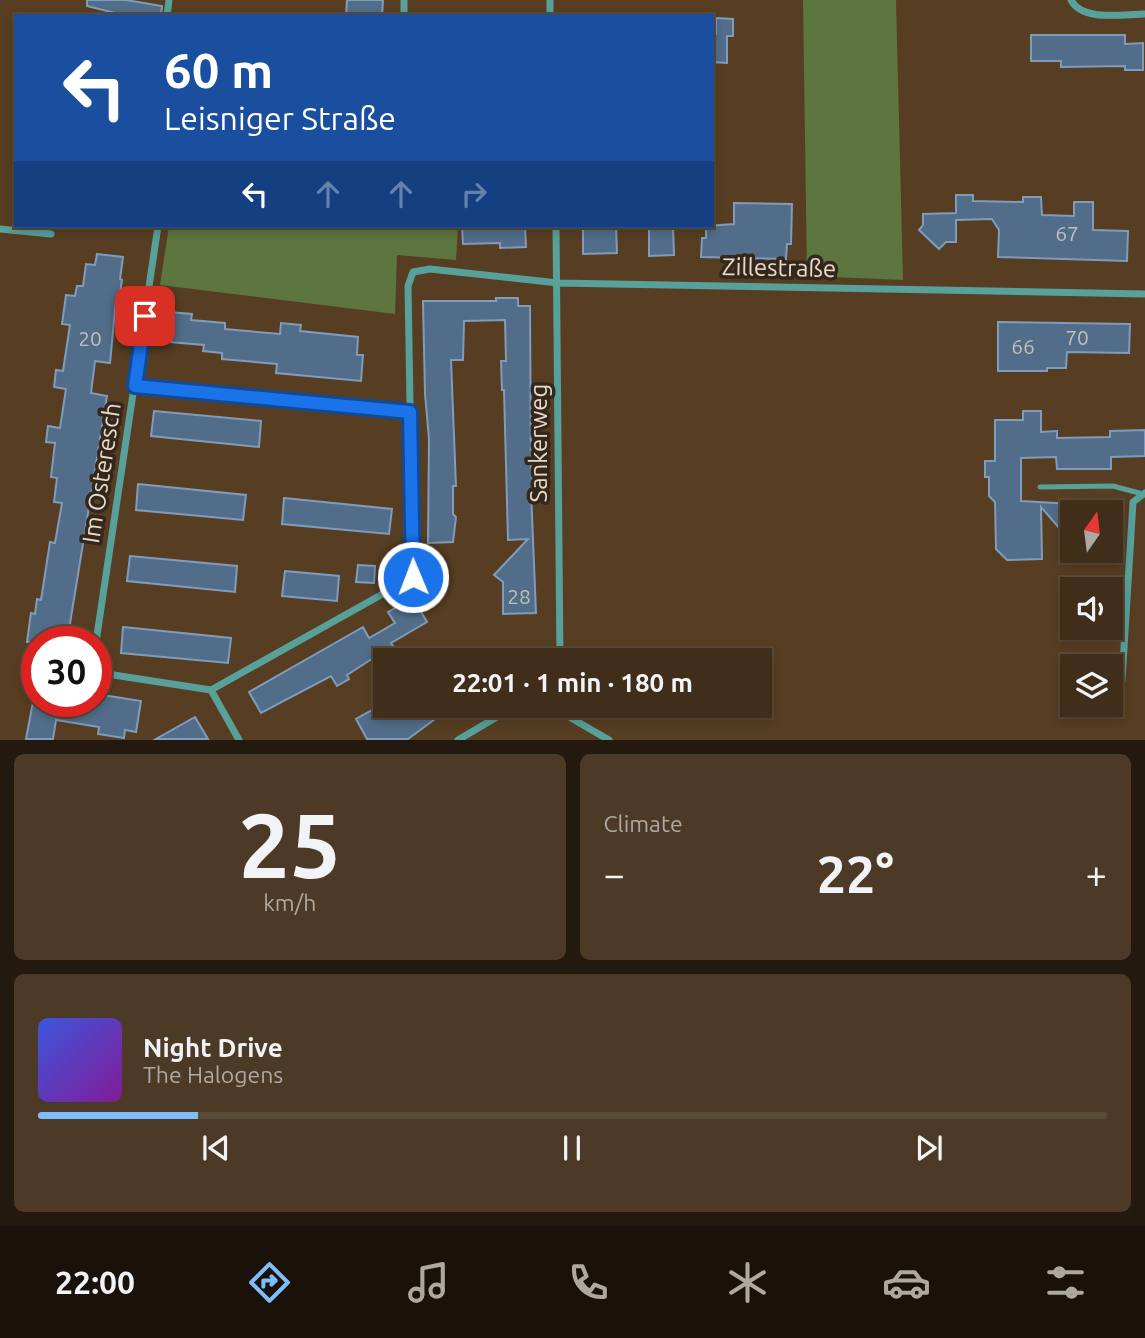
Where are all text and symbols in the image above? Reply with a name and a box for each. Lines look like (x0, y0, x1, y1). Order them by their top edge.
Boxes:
icon: left (49, 42, 140, 133)
text: 60 m (164, 42, 273, 97)
text: Leisniger Straße (164, 100, 396, 136)
icon: left (236, 175, 274, 213)
icon: ahead (309, 175, 347, 213)
icon: ahead (382, 175, 420, 213)
icon: right (455, 175, 493, 213)
house number: 67 (1055, 221, 1079, 245)
street label: Zillestraße (722, 253, 836, 282)
pin (115, 286, 175, 346)
icon: arrive (126, 297, 164, 335)
house number: 70 (1065, 325, 1089, 349)
house number: 20 (78, 326, 102, 350)
house number: 66 (1011, 334, 1035, 358)
street label: Sankerweg (525, 384, 552, 502)
street label: Im Osteresch (77, 401, 126, 545)
north arrow (1060, 500, 1124, 564)
map controls (1060, 500, 1123, 717)
position arrow (376, 540, 450, 614)
button: sound (1060, 577, 1123, 640)
house number: 28 (507, 584, 531, 608)
speed limit sign: 30 (21, 626, 112, 717)
button: layers (1060, 654, 1123, 717)
text: 22:01 · 1 min · 180 m (452, 668, 693, 697)
text: 25 (238, 793, 341, 895)
text: Climate (604, 811, 683, 836)
text: 22° (817, 845, 894, 903)
text: − (604, 853, 625, 895)
text: + (1086, 853, 1107, 895)
text: km/h (263, 890, 316, 915)
text: Night Drive (143, 1033, 283, 1062)
text: The Halogens (143, 1062, 283, 1087)
icon: previous (197, 1129, 235, 1167)
icon: pause (553, 1129, 591, 1167)
icon: next (910, 1129, 948, 1167)
icon: directions (245, 1258, 294, 1307)
icon: music (404, 1258, 453, 1307)
icon: phone (564, 1258, 613, 1307)
icon: climate (723, 1258, 772, 1307)
icon: car (882, 1258, 931, 1307)
icon: filters (1041, 1258, 1090, 1307)
text: 22:00 (55, 1264, 135, 1300)

